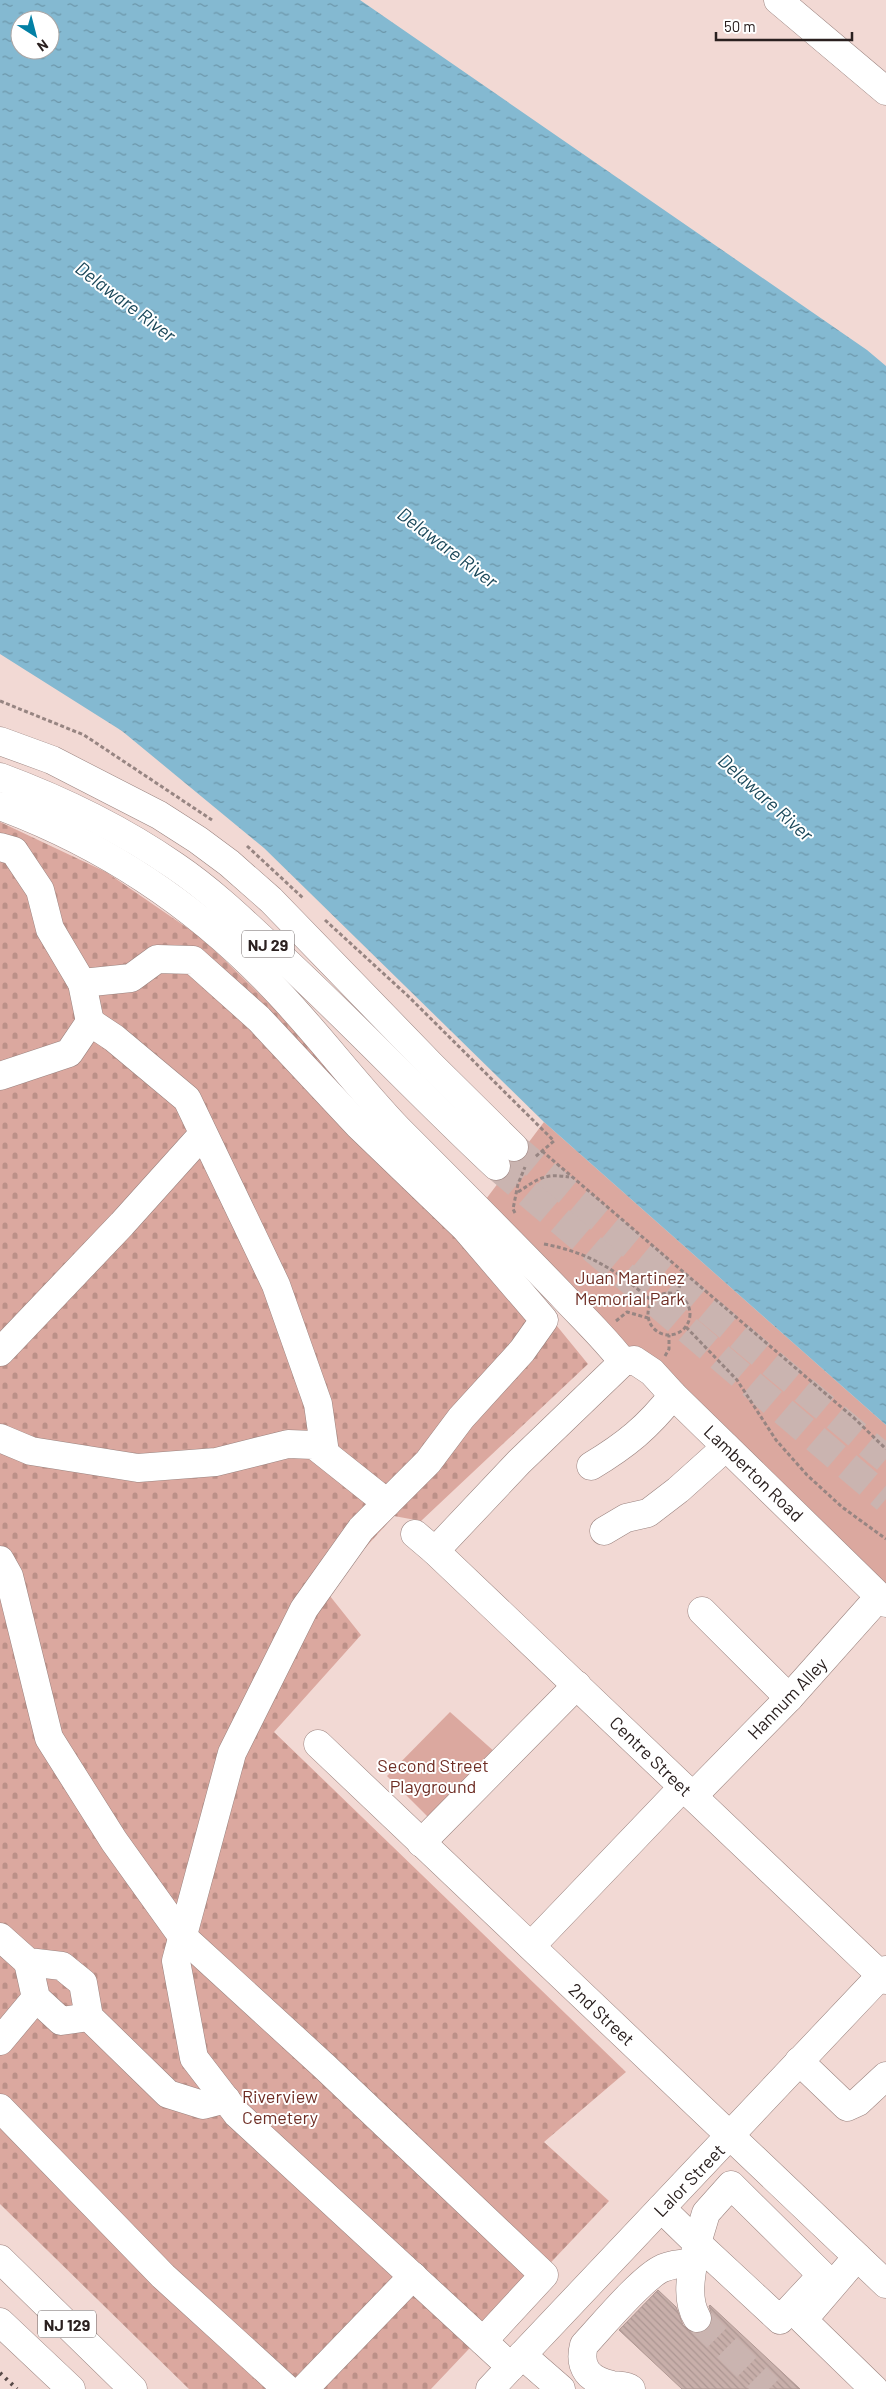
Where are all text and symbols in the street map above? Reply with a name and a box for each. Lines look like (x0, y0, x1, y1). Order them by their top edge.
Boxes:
north arrow (10, 10, 60, 60)
scale bar (716, 10, 852, 42)
text: 50 m (724, 17, 756, 35)
text: N (34, 36, 52, 56)
water label: Delaware River (71, 256, 182, 347)
water label: Delaware River (393, 502, 504, 593)
water label: Delaware River (714, 748, 819, 846)
road number: NJ 29 (242, 931, 294, 958)
park label: Juan Martinez Memorial Park (575, 1266, 685, 1309)
street label: Lamberton Road (700, 1420, 808, 1526)
street label: Hannum Alley (742, 1652, 832, 1744)
street label: Centre Street (605, 1711, 697, 1801)
park label: Second Street Playground (377, 1754, 489, 1797)
street label: 2nd Street (565, 1978, 639, 2050)
park label: Riverview Cemetery (242, 2085, 318, 2128)
street label: Lalor Street (649, 2139, 729, 2221)
road number: NJ 129 (38, 2310, 96, 2338)

